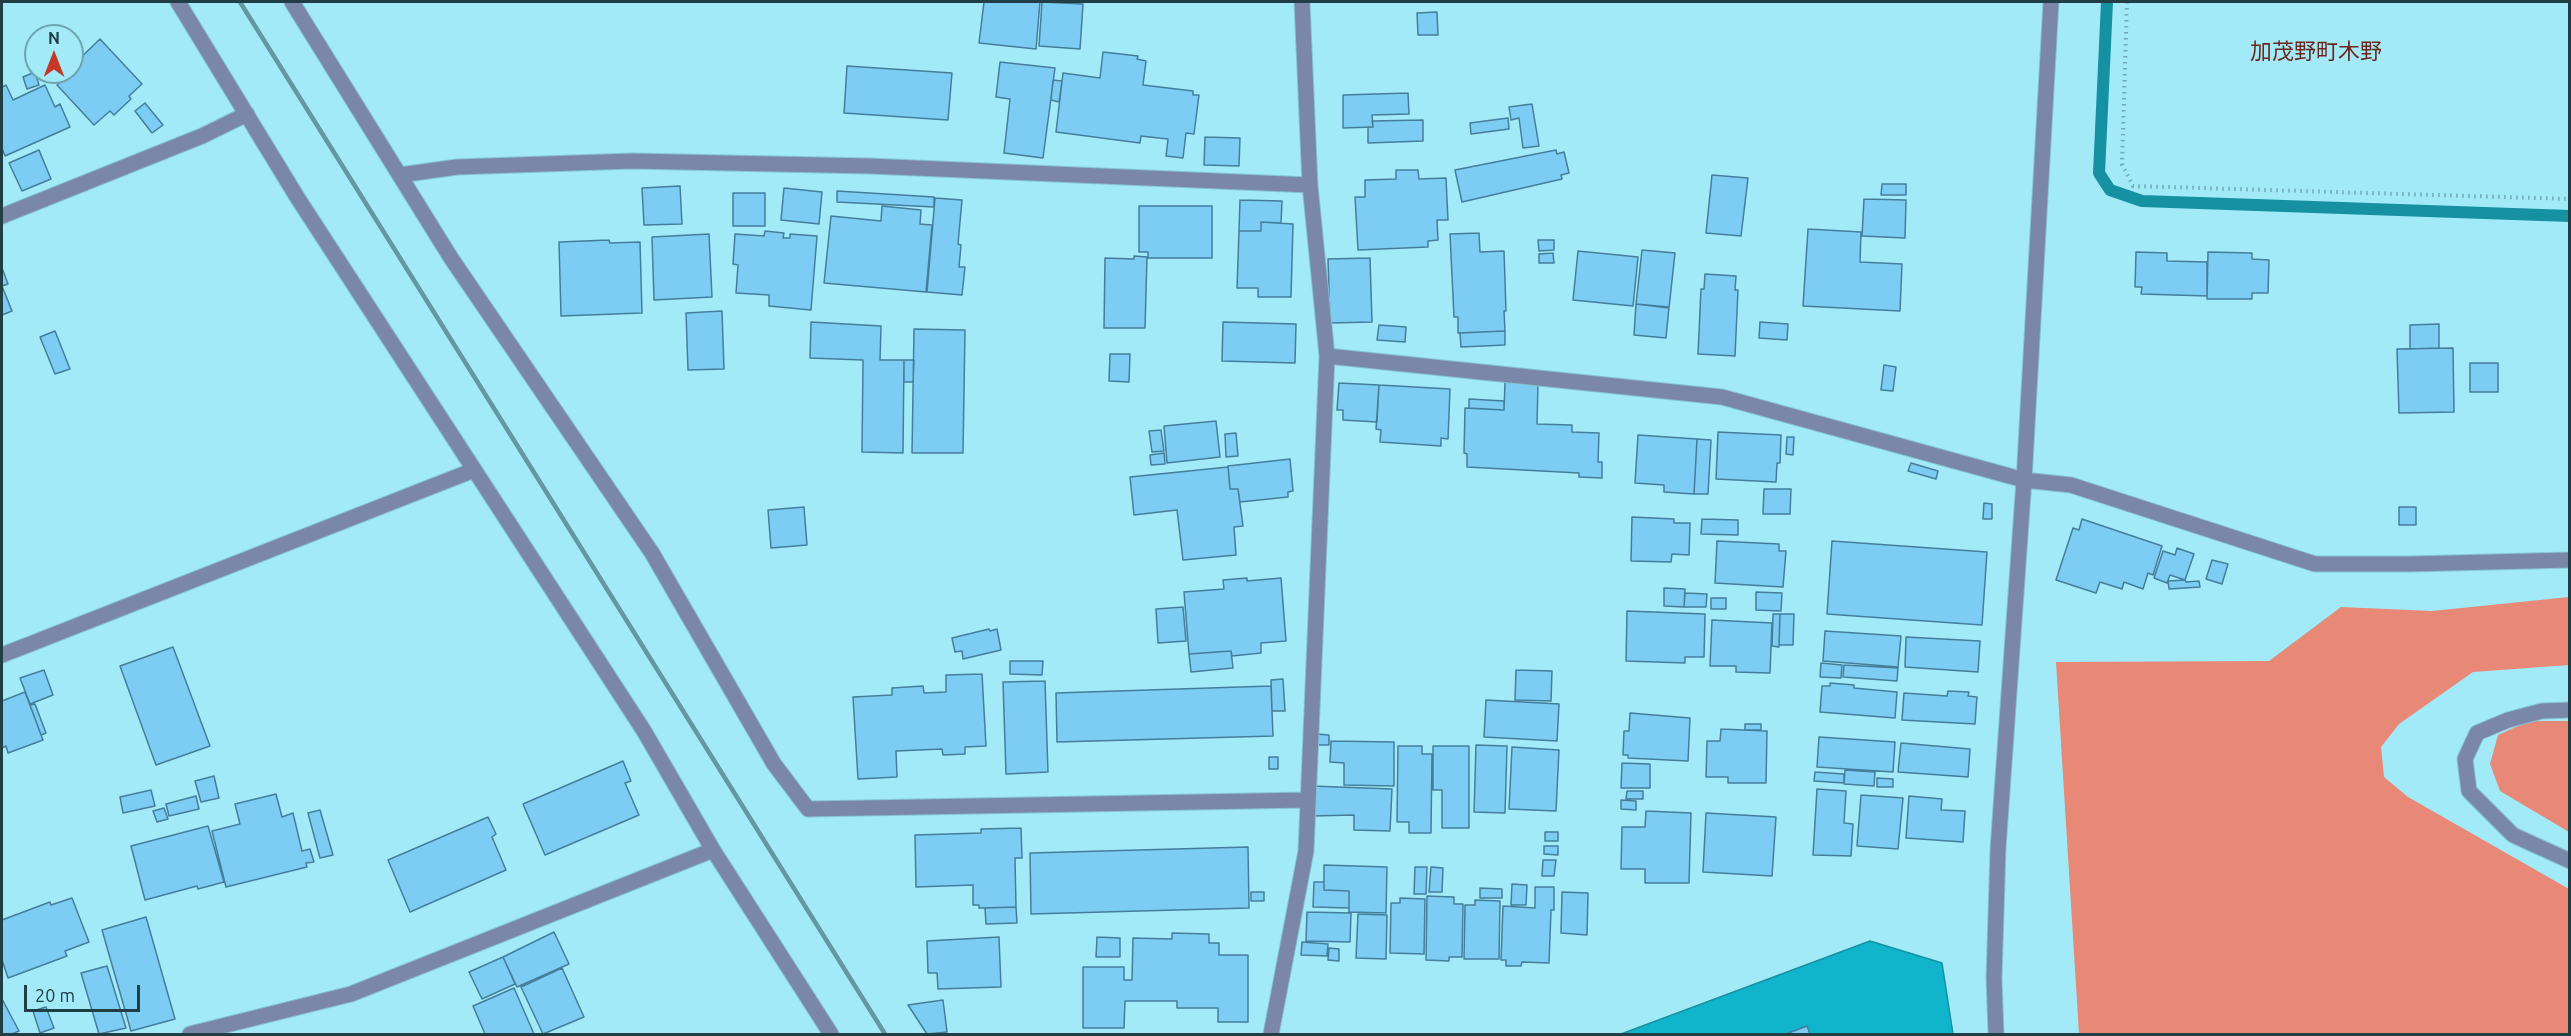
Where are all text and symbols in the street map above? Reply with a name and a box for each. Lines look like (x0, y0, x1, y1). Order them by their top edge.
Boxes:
north arrow (24, 24, 84, 84)
text: N (48, 29, 60, 47)
district label: 加茂野町木野 (2250, 39, 2382, 65)
scale bar (27, 973, 142, 1011)
text: 20 m (35, 985, 75, 1005)

